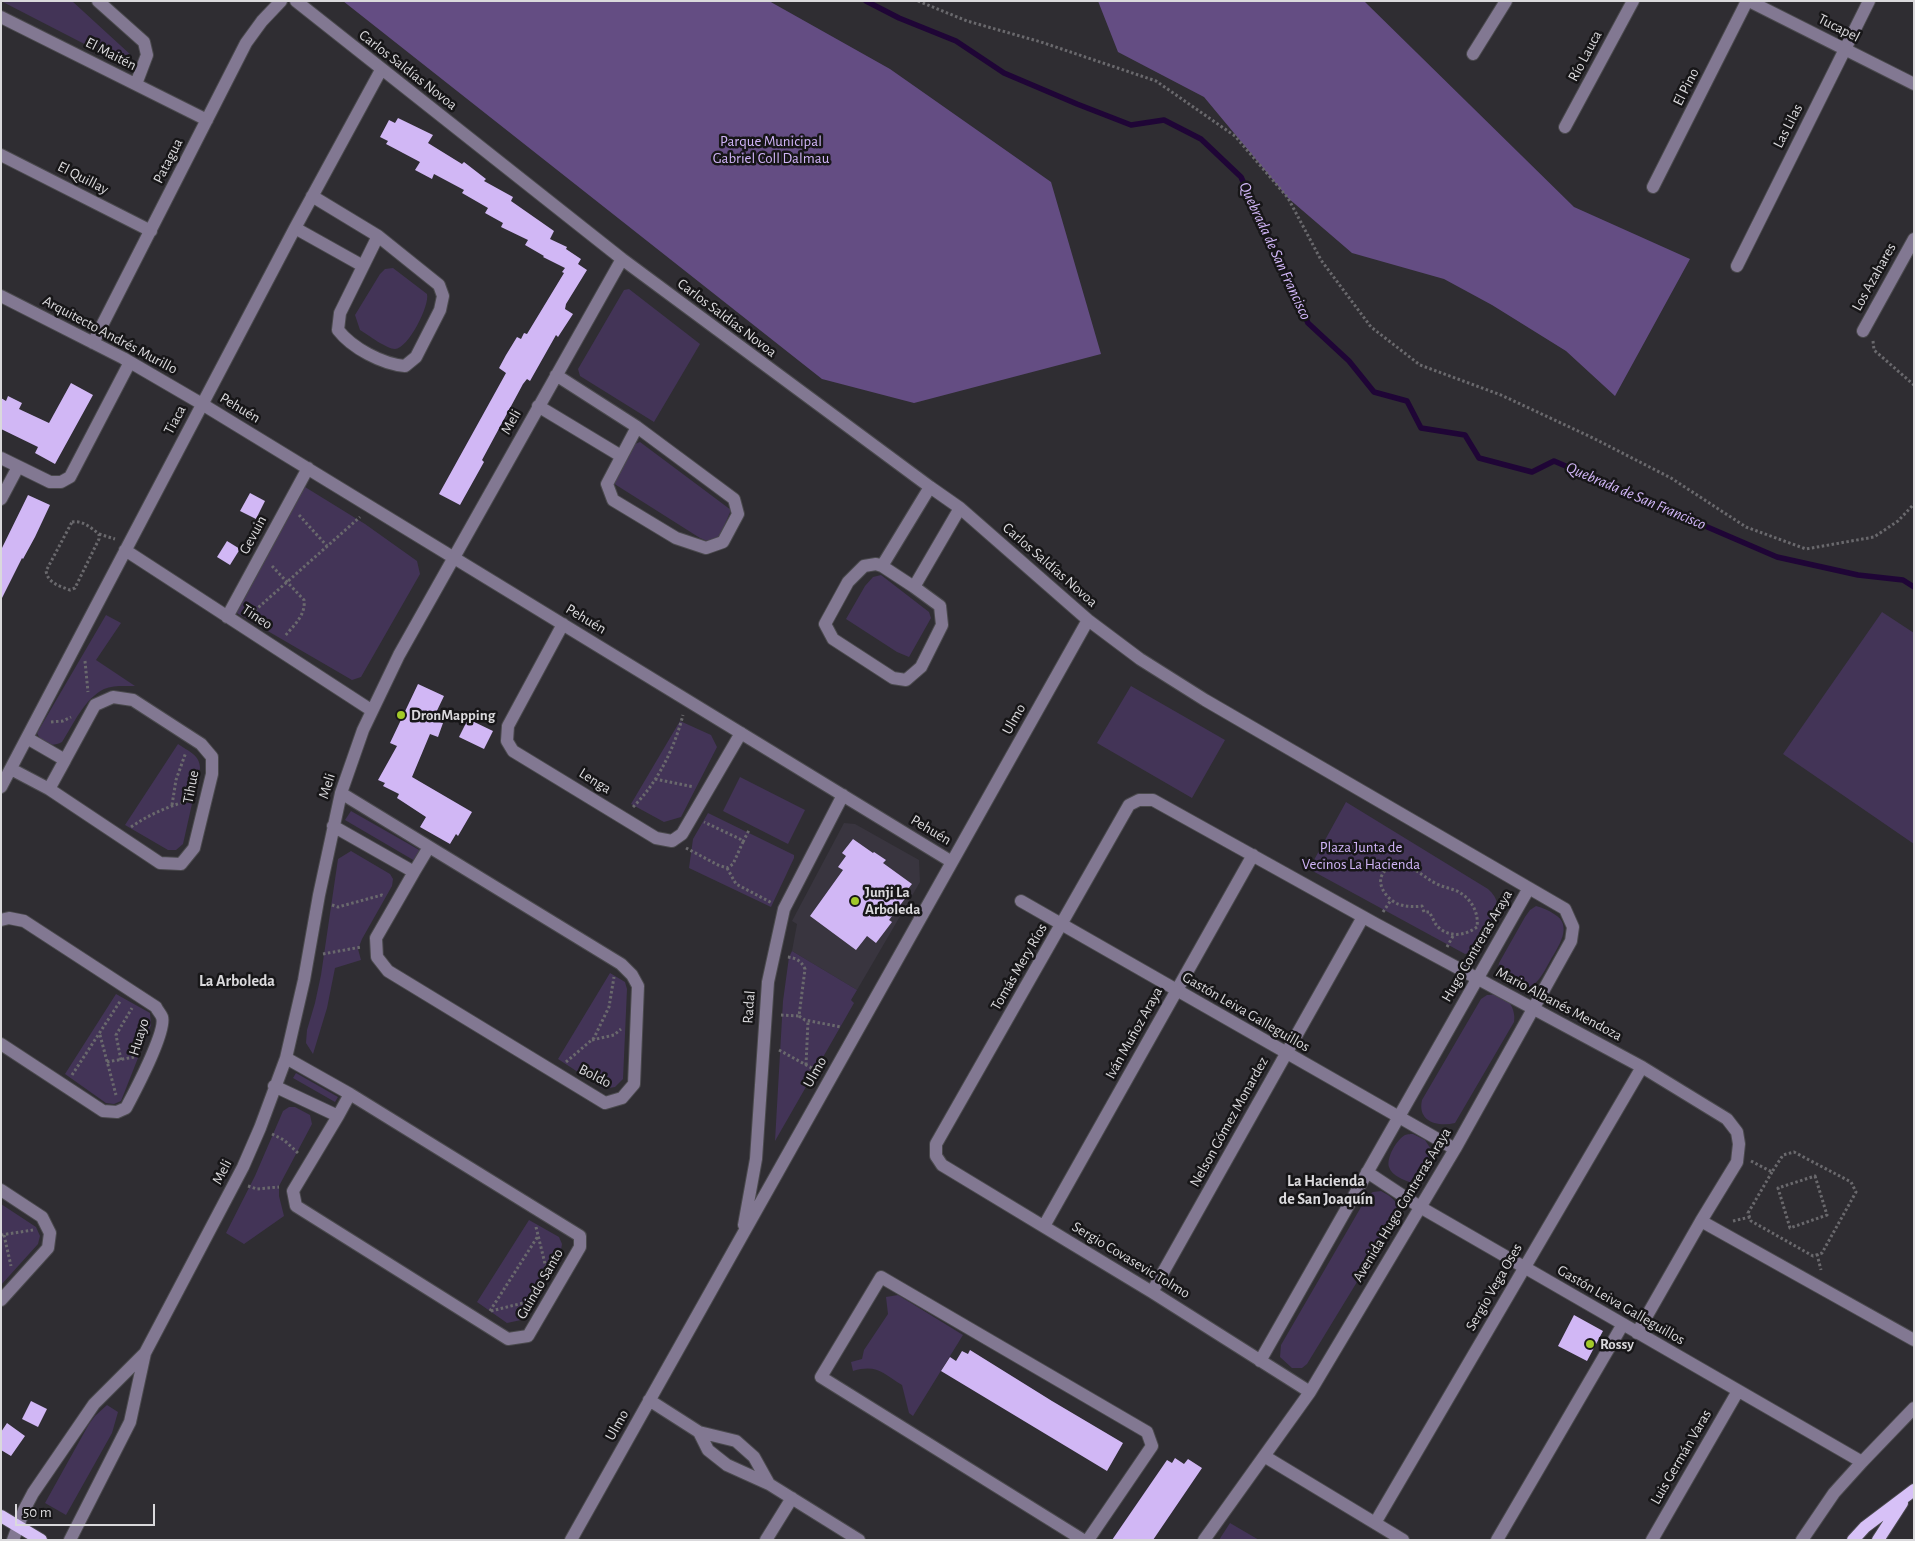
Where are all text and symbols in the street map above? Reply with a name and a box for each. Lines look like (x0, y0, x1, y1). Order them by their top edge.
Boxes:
street label: Tucapel (1815, 10, 1863, 46)
street label: Carlos Saldías Novoa (355, 26, 461, 114)
street label: Río Lauca (1564, 27, 1606, 85)
street label: El Maitén (82, 34, 140, 74)
street label: El Pino (1669, 65, 1703, 109)
street label: Las Lilas (1769, 101, 1807, 151)
park label: Parque Municipal Gabriel Coll Dalmau (713, 132, 829, 167)
street label: Patagua (149, 136, 187, 186)
street label: El Quillay (54, 158, 112, 198)
water label: Quebrada de San Francisco (1235, 179, 1315, 323)
street label: Los Azahares (1848, 240, 1900, 314)
street label: Carlos Saldías Novoa (674, 275, 780, 361)
street label: Arquitecto Andrés Murillo (40, 292, 180, 378)
street label: Pehuén (216, 389, 264, 427)
street label: Tiaca (160, 402, 190, 438)
street label: Meli (497, 406, 525, 438)
water label: Quebrada de San Francisco (1563, 458, 1709, 534)
street label: Gevuin (235, 513, 271, 557)
street label: Carlos Saldías Novoa (999, 519, 1101, 611)
street label: Tineo (238, 600, 276, 634)
street label: Pehuén (562, 600, 610, 638)
street label: Ulmo (998, 700, 1030, 738)
place label: DronMapping (411, 706, 495, 724)
marker: DronMapping (395, 709, 407, 721)
street label: Lenga (576, 764, 614, 798)
street label: Tihue (179, 769, 203, 805)
street label: Meli (315, 771, 339, 801)
street label: Pehuén (907, 811, 955, 849)
park label: Plaza Junta de Vecinos La Hacienda (1302, 838, 1420, 873)
place label: Junji La Arboleda (865, 883, 920, 918)
street label: Hugo Contreras Araya (1438, 887, 1516, 1005)
marker: Junji La Arboleda (849, 895, 861, 907)
street label: Tomás Mery Ríos (987, 920, 1051, 1014)
street label: Mario Albanés Mendoza (1493, 963, 1625, 1045)
street label: Gastón Leiva Galleguillos (1179, 968, 1313, 1056)
district label: La Arboleda (199, 971, 275, 991)
street label: Iván Muñoz Araya (1101, 984, 1167, 1082)
street label: Radal (739, 990, 759, 1024)
street label: Huayo (125, 1016, 153, 1058)
street label: Ulmo (799, 1053, 831, 1091)
street label: Nelson Gómez Monardez (1186, 1054, 1272, 1190)
street label: Boldo (576, 1060, 614, 1092)
street label: Avenida Hugo Contreras Araya (1349, 1125, 1455, 1285)
street label: Meli (208, 1156, 236, 1188)
district label: La Hacienda de San Joaquín (1279, 1171, 1373, 1209)
street label: Sergio Covasevic Tolmo (1069, 1218, 1193, 1302)
street label: Sergio Vega Oses (1462, 1240, 1526, 1334)
street label: Guindo Santo (513, 1245, 567, 1323)
street label: Gastón Leiva Galleguillos (1554, 1261, 1688, 1349)
place label: Rossy (1600, 1335, 1634, 1353)
marker: Rossy (1584, 1338, 1596, 1350)
street label: Ulmo (601, 1406, 633, 1444)
street label: Luis Germán Varas (1647, 1406, 1715, 1508)
scale bar (18, 1494, 158, 1526)
text: 50 m (23, 1505, 52, 1520)

